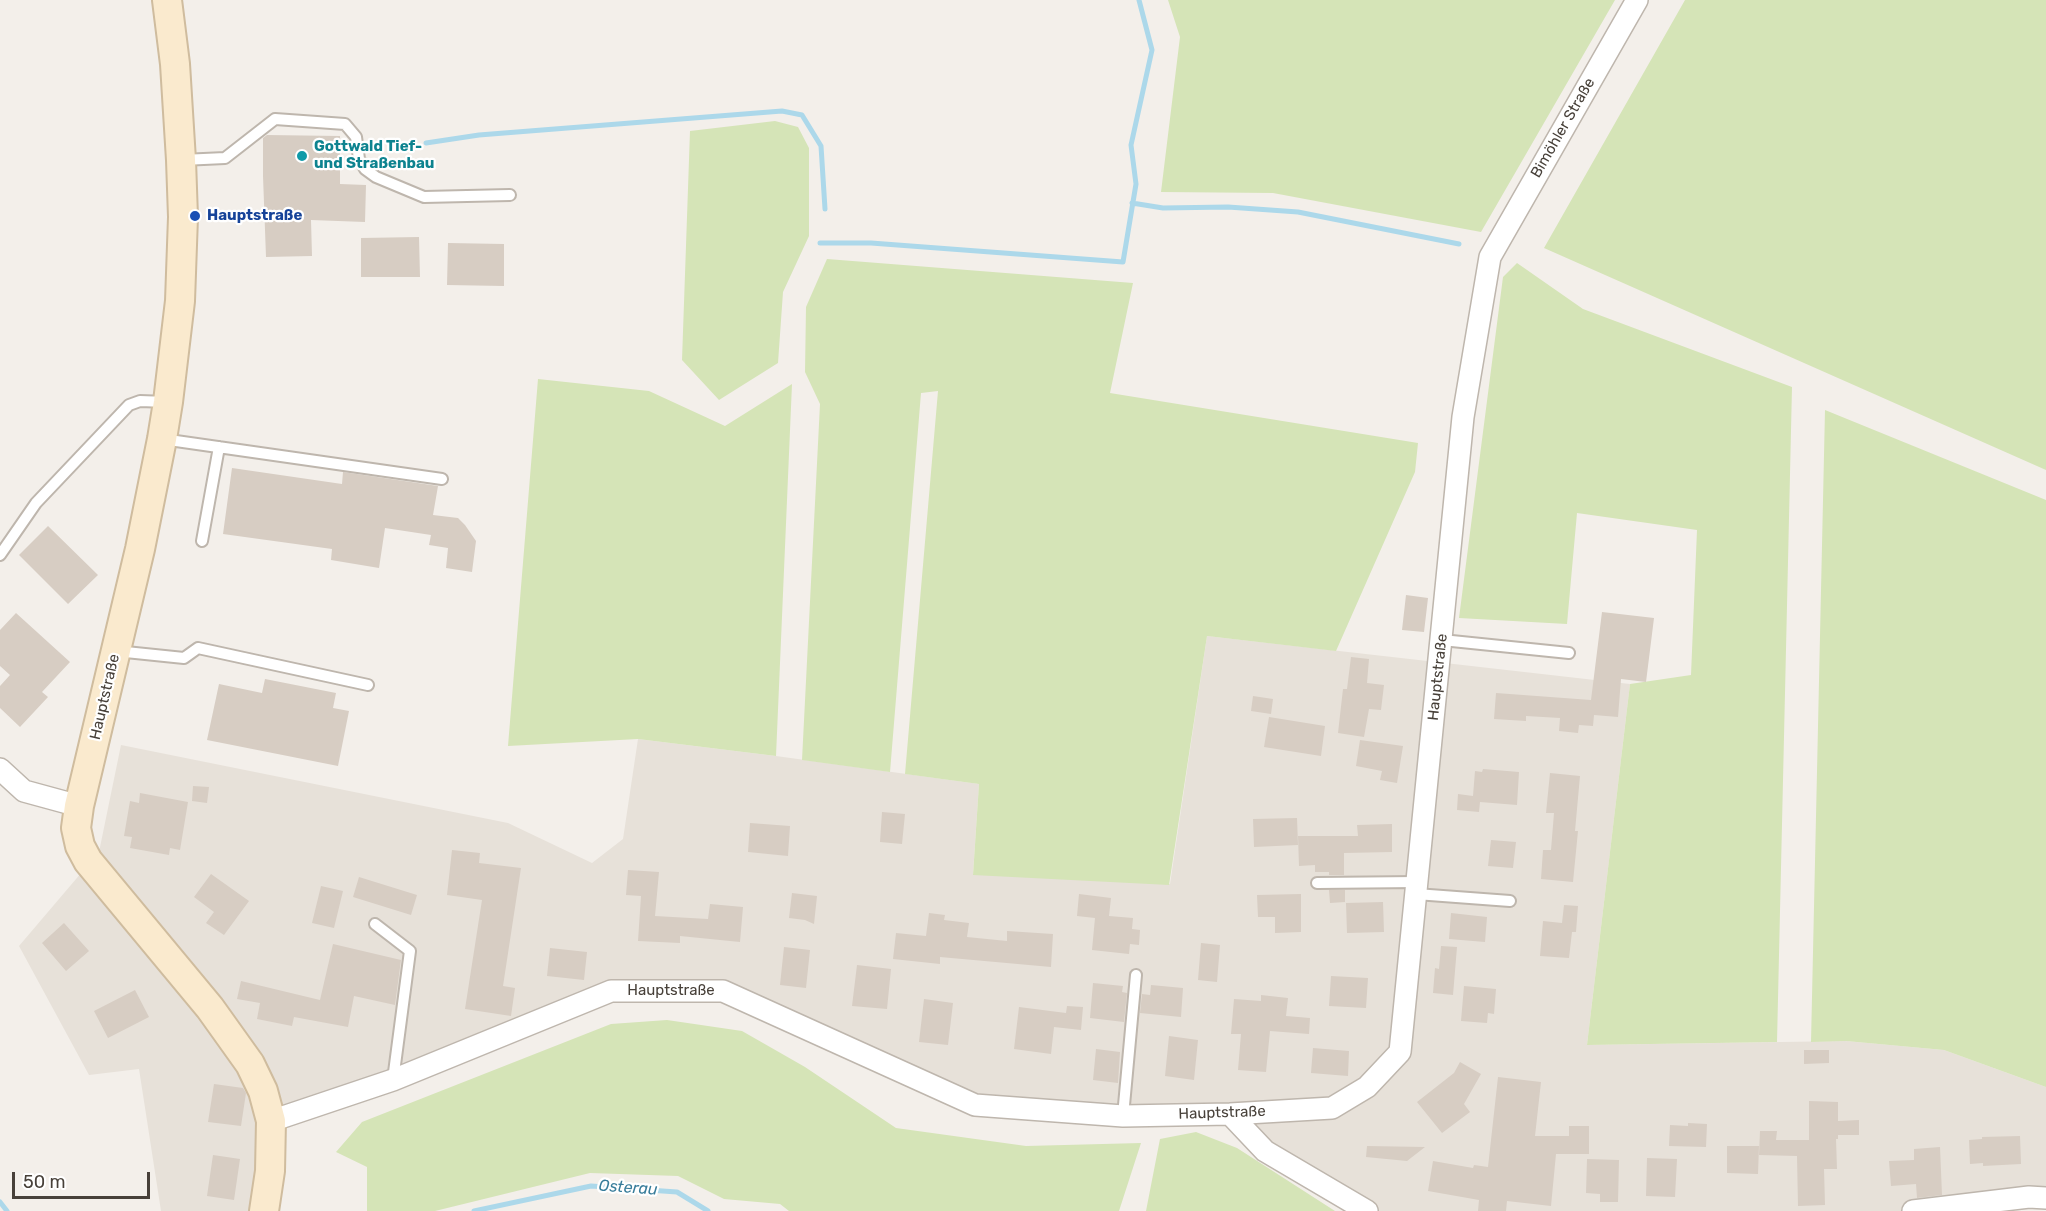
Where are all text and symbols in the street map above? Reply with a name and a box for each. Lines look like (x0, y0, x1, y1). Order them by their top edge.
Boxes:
street label: Bimöhler Straße (1527, 75, 1599, 181)
place label: Gottwald Tief- und Straßenbau (314, 138, 434, 173)
marker: Gottwald Tief- und Straßenbau (295, 149, 309, 163)
place label: Hauptstraße (207, 207, 302, 225)
marker: Hauptstraße (188, 209, 202, 223)
street label: Hauptstraße (1424, 633, 1452, 721)
street label: Hauptstraße (86, 652, 124, 742)
street label: Hauptstraße (627, 982, 715, 1000)
street label: Hauptstraße (1178, 1102, 1266, 1124)
scale bar (15, 1160, 153, 1198)
text: 50 m (23, 1171, 66, 1193)
water label: Osterau (598, 1176, 658, 1200)

